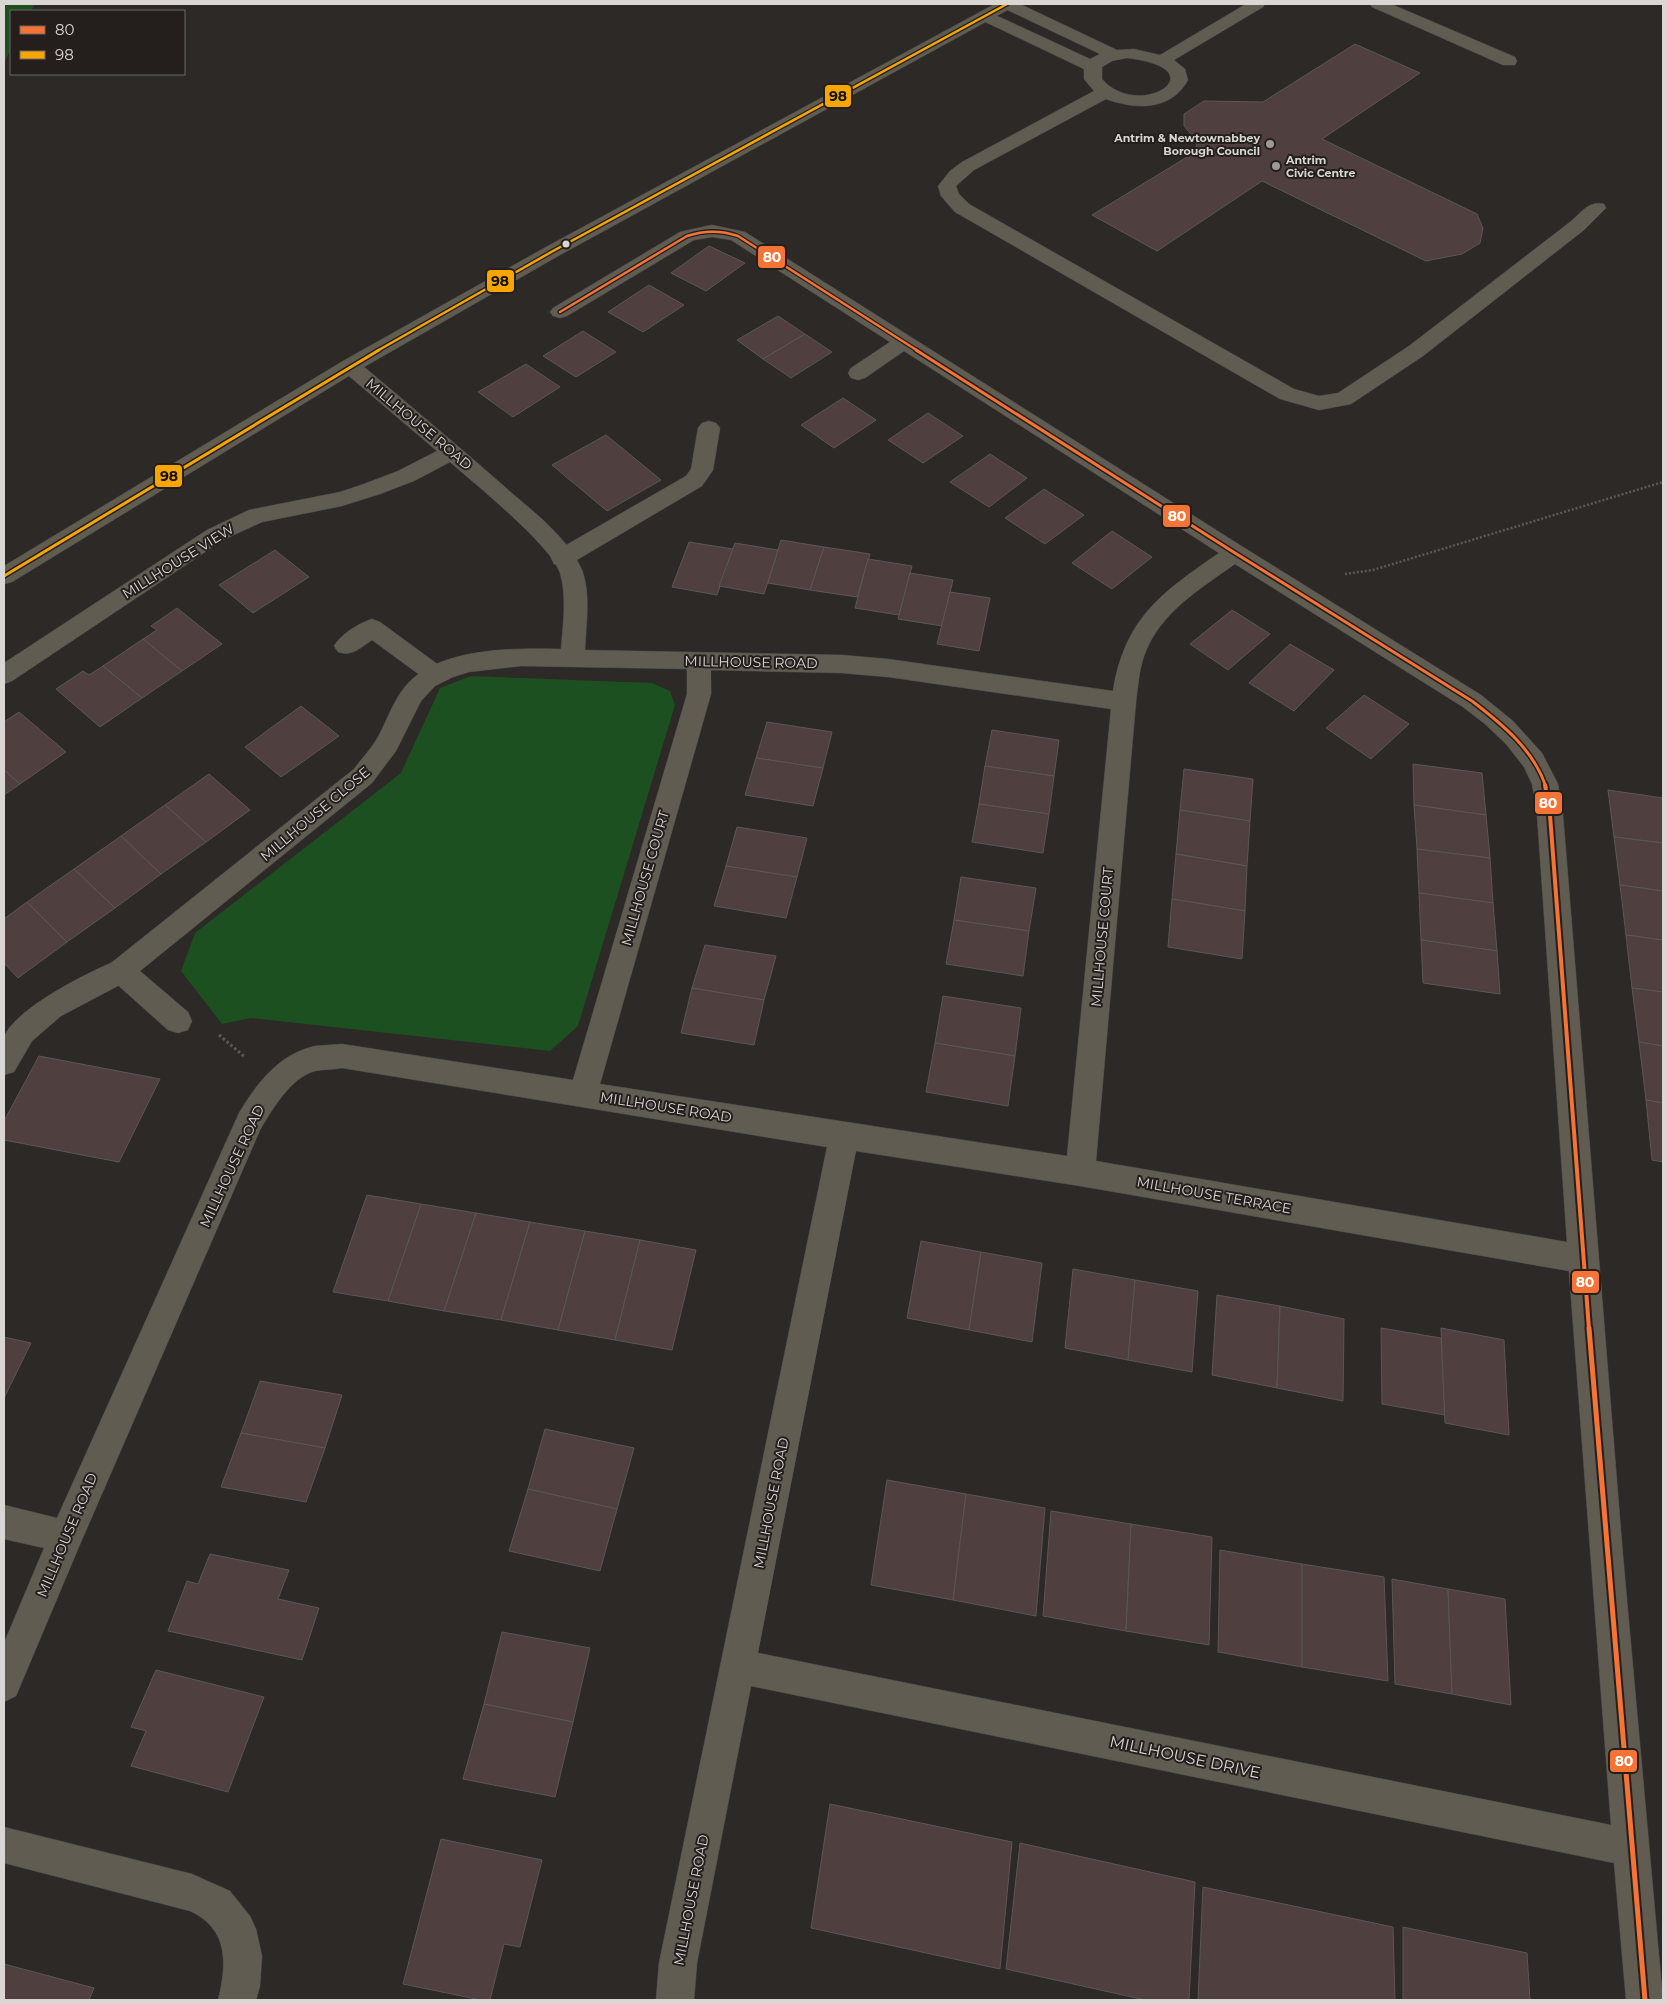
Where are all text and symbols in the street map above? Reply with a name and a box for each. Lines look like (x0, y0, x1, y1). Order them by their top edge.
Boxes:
legend (10, 10, 185, 75)
text: 80 (55, 20, 75, 39)
text: 98 (55, 45, 74, 64)
line badge: 98 (824, 84, 852, 108)
text: 98 (829, 87, 847, 105)
place label: Antrim & Newtownabbey Borough Council (1113, 131, 1260, 158)
marker: Antrim & Newtownabbey Borough Council (1264, 138, 1276, 150)
place label: Antrim Civic Centre (1285, 153, 1356, 180)
marker: Antrim Civic Centre (1270, 160, 1282, 172)
unlabelled marker (561, 239, 571, 249)
line badge: 80 (757, 245, 786, 269)
text: 80 (763, 248, 781, 266)
line badge: 98 (486, 269, 515, 293)
text: 98 (491, 272, 509, 290)
street label: MILLHOUSE ROAD (362, 374, 476, 474)
line badge: 98 (154, 464, 183, 488)
text: 98 (160, 467, 178, 485)
line badge: 80 (1162, 504, 1191, 528)
text: 80 (1168, 507, 1186, 525)
street label: MILLHOUSE VIEW (119, 519, 238, 603)
street label: MILLHOUSE ROAD (684, 652, 818, 672)
street label: MILLHOUSE CLOSE (256, 763, 374, 865)
line badge: 80 (1534, 791, 1563, 815)
text: 80 (1539, 794, 1557, 812)
street label: MILLHOUSE COURT (617, 808, 673, 948)
street label: MILLHOUSE COURT (1087, 866, 1117, 1008)
street label: MILLHOUSE ROAD (599, 1088, 733, 1126)
street label: MILLHOUSE ROAD (196, 1102, 268, 1230)
street label: MILLHOUSE TERRACE (1135, 1173, 1293, 1217)
line badge: 80 (1571, 1270, 1600, 1294)
text: 80 (1576, 1273, 1594, 1291)
street label: MILLHOUSE ROAD (749, 1436, 793, 1570)
street label: MILLHOUSE ROAD (33, 1470, 101, 1600)
street label: MILLHOUSE DRIVE (1108, 1732, 1262, 1782)
line badge: 80 (1609, 1749, 1638, 1773)
text: 80 (1615, 1752, 1633, 1770)
street label: MILLHOUSE ROAD (669, 1833, 713, 1967)

